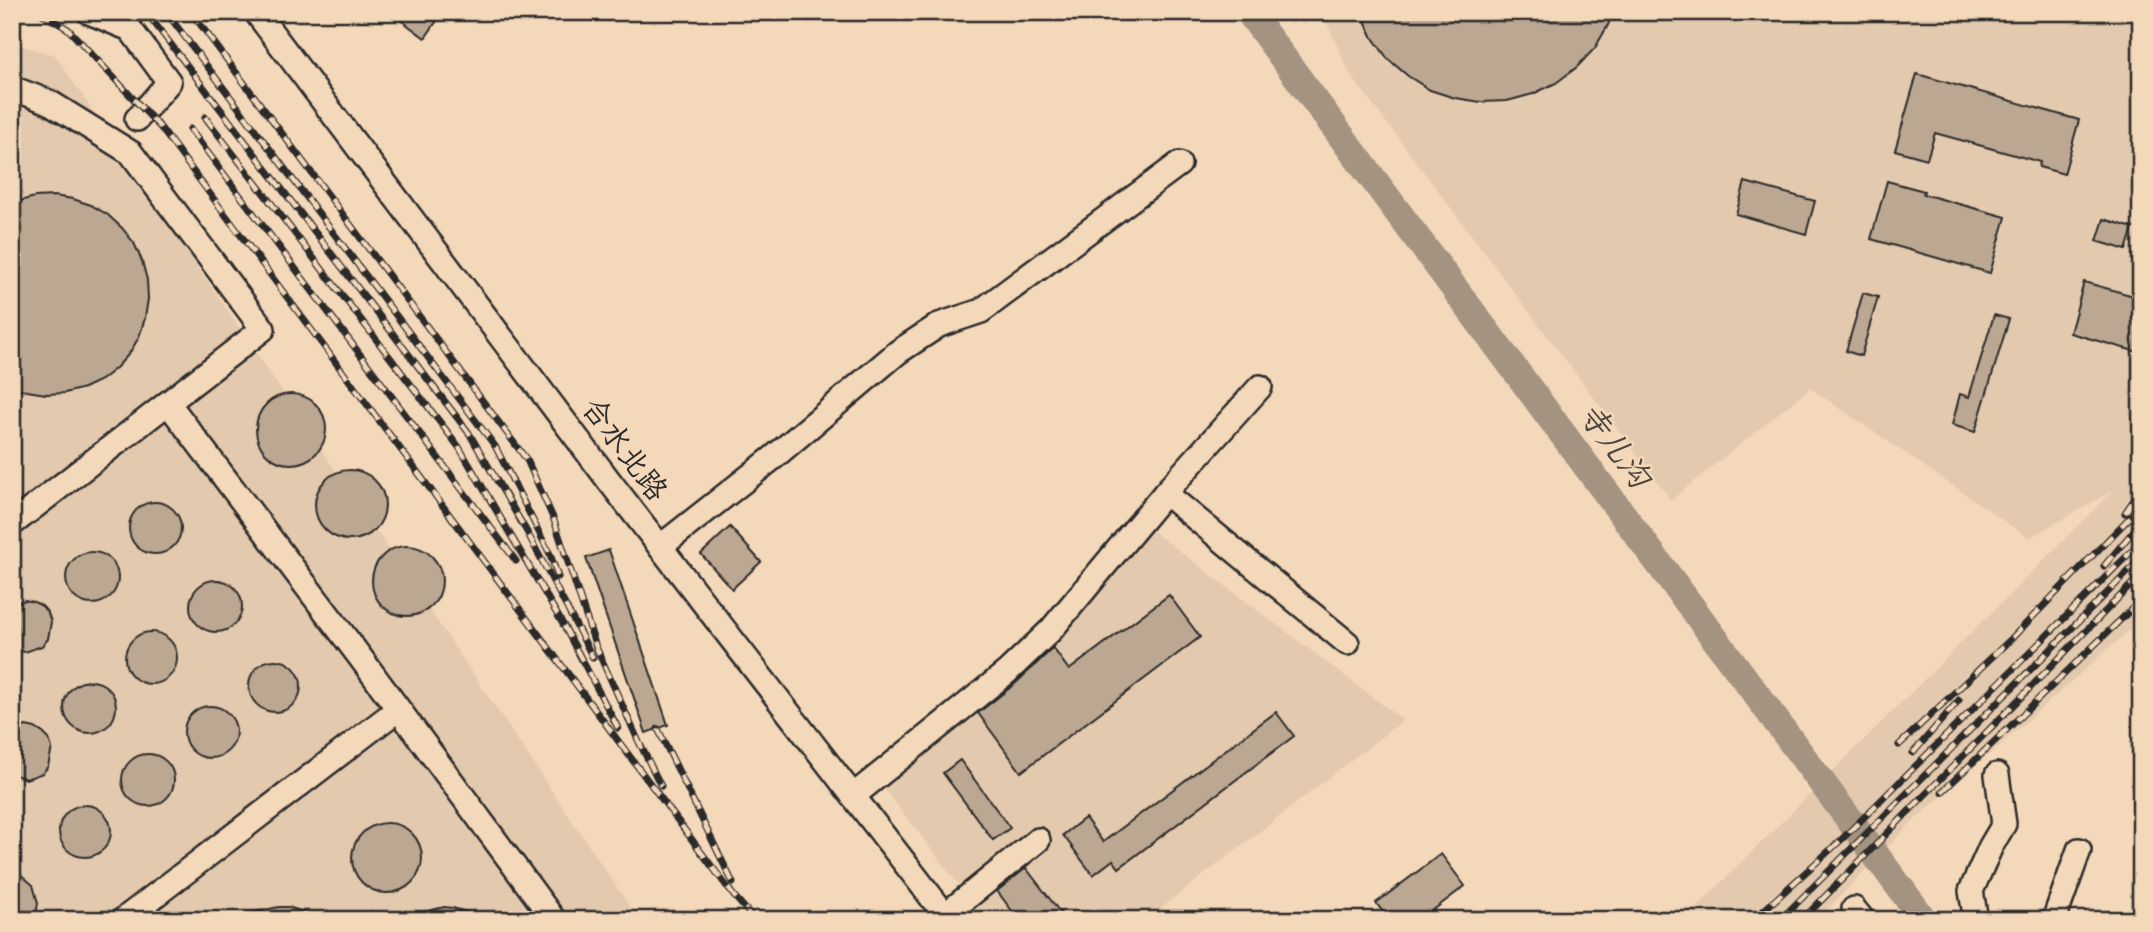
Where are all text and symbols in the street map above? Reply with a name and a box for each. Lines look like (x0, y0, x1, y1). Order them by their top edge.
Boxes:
street label: 合水北路 (575, 390, 676, 508)
water label: 寺儿沟 (1571, 395, 1661, 497)

